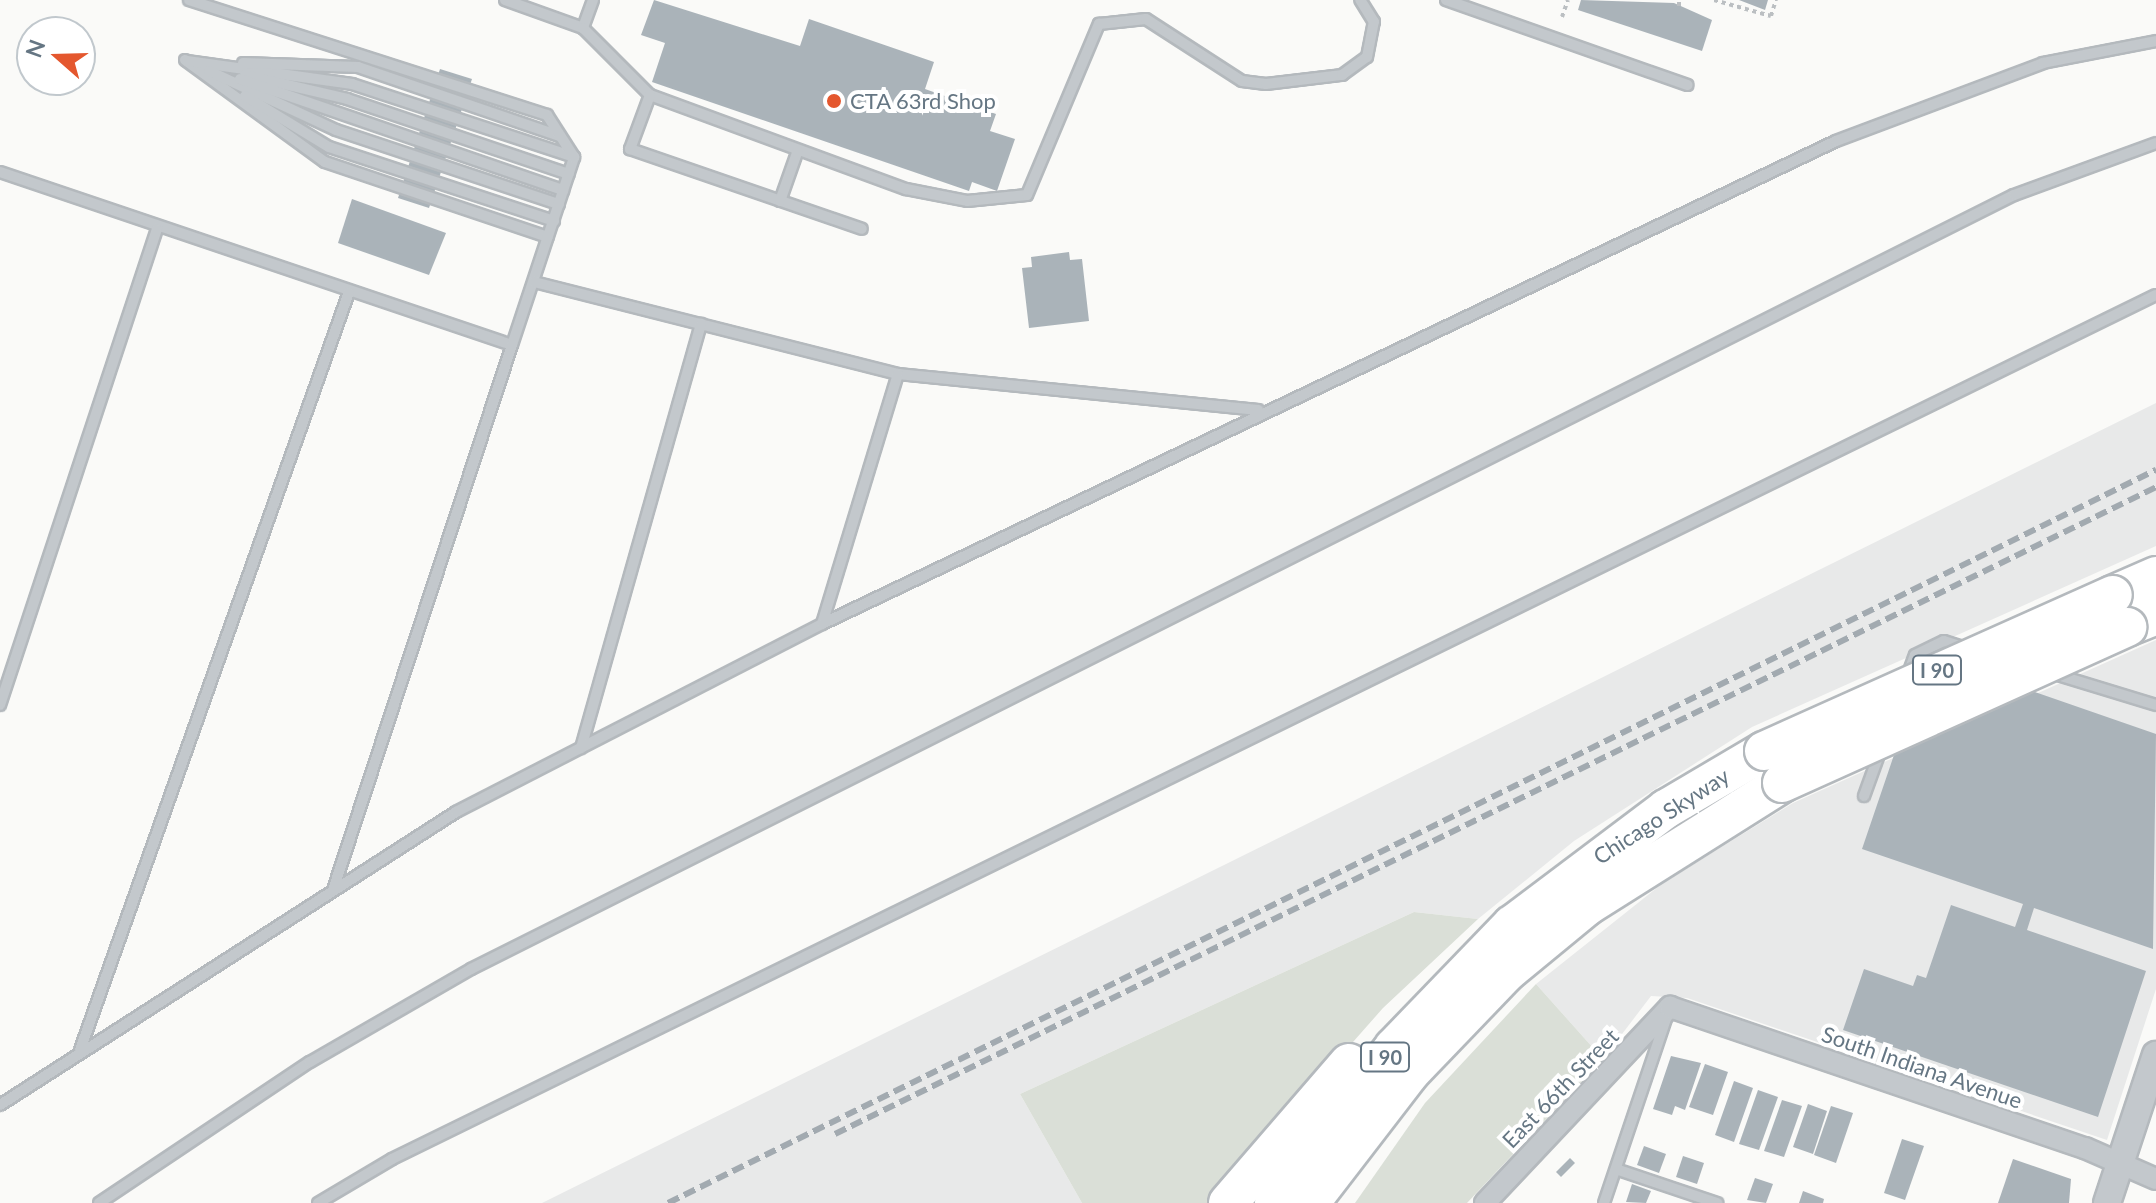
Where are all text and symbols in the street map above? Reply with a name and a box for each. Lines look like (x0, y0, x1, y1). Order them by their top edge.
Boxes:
north arrow (16, 16, 96, 96)
text: N (19, 36, 50, 61)
place label: CTA 63rd Shop (850, 88, 997, 114)
marker: CTA 63rd Shop (825, 92, 843, 110)
road number: I 90 (1911, 654, 1963, 686)
street label: Chicago Skyway (1588, 762, 1734, 870)
street label: South Indiana Avenue (1818, 1020, 2026, 1114)
street label: East 66th Street (1496, 1023, 1624, 1153)
road number: I 90 (1359, 1041, 1411, 1073)

